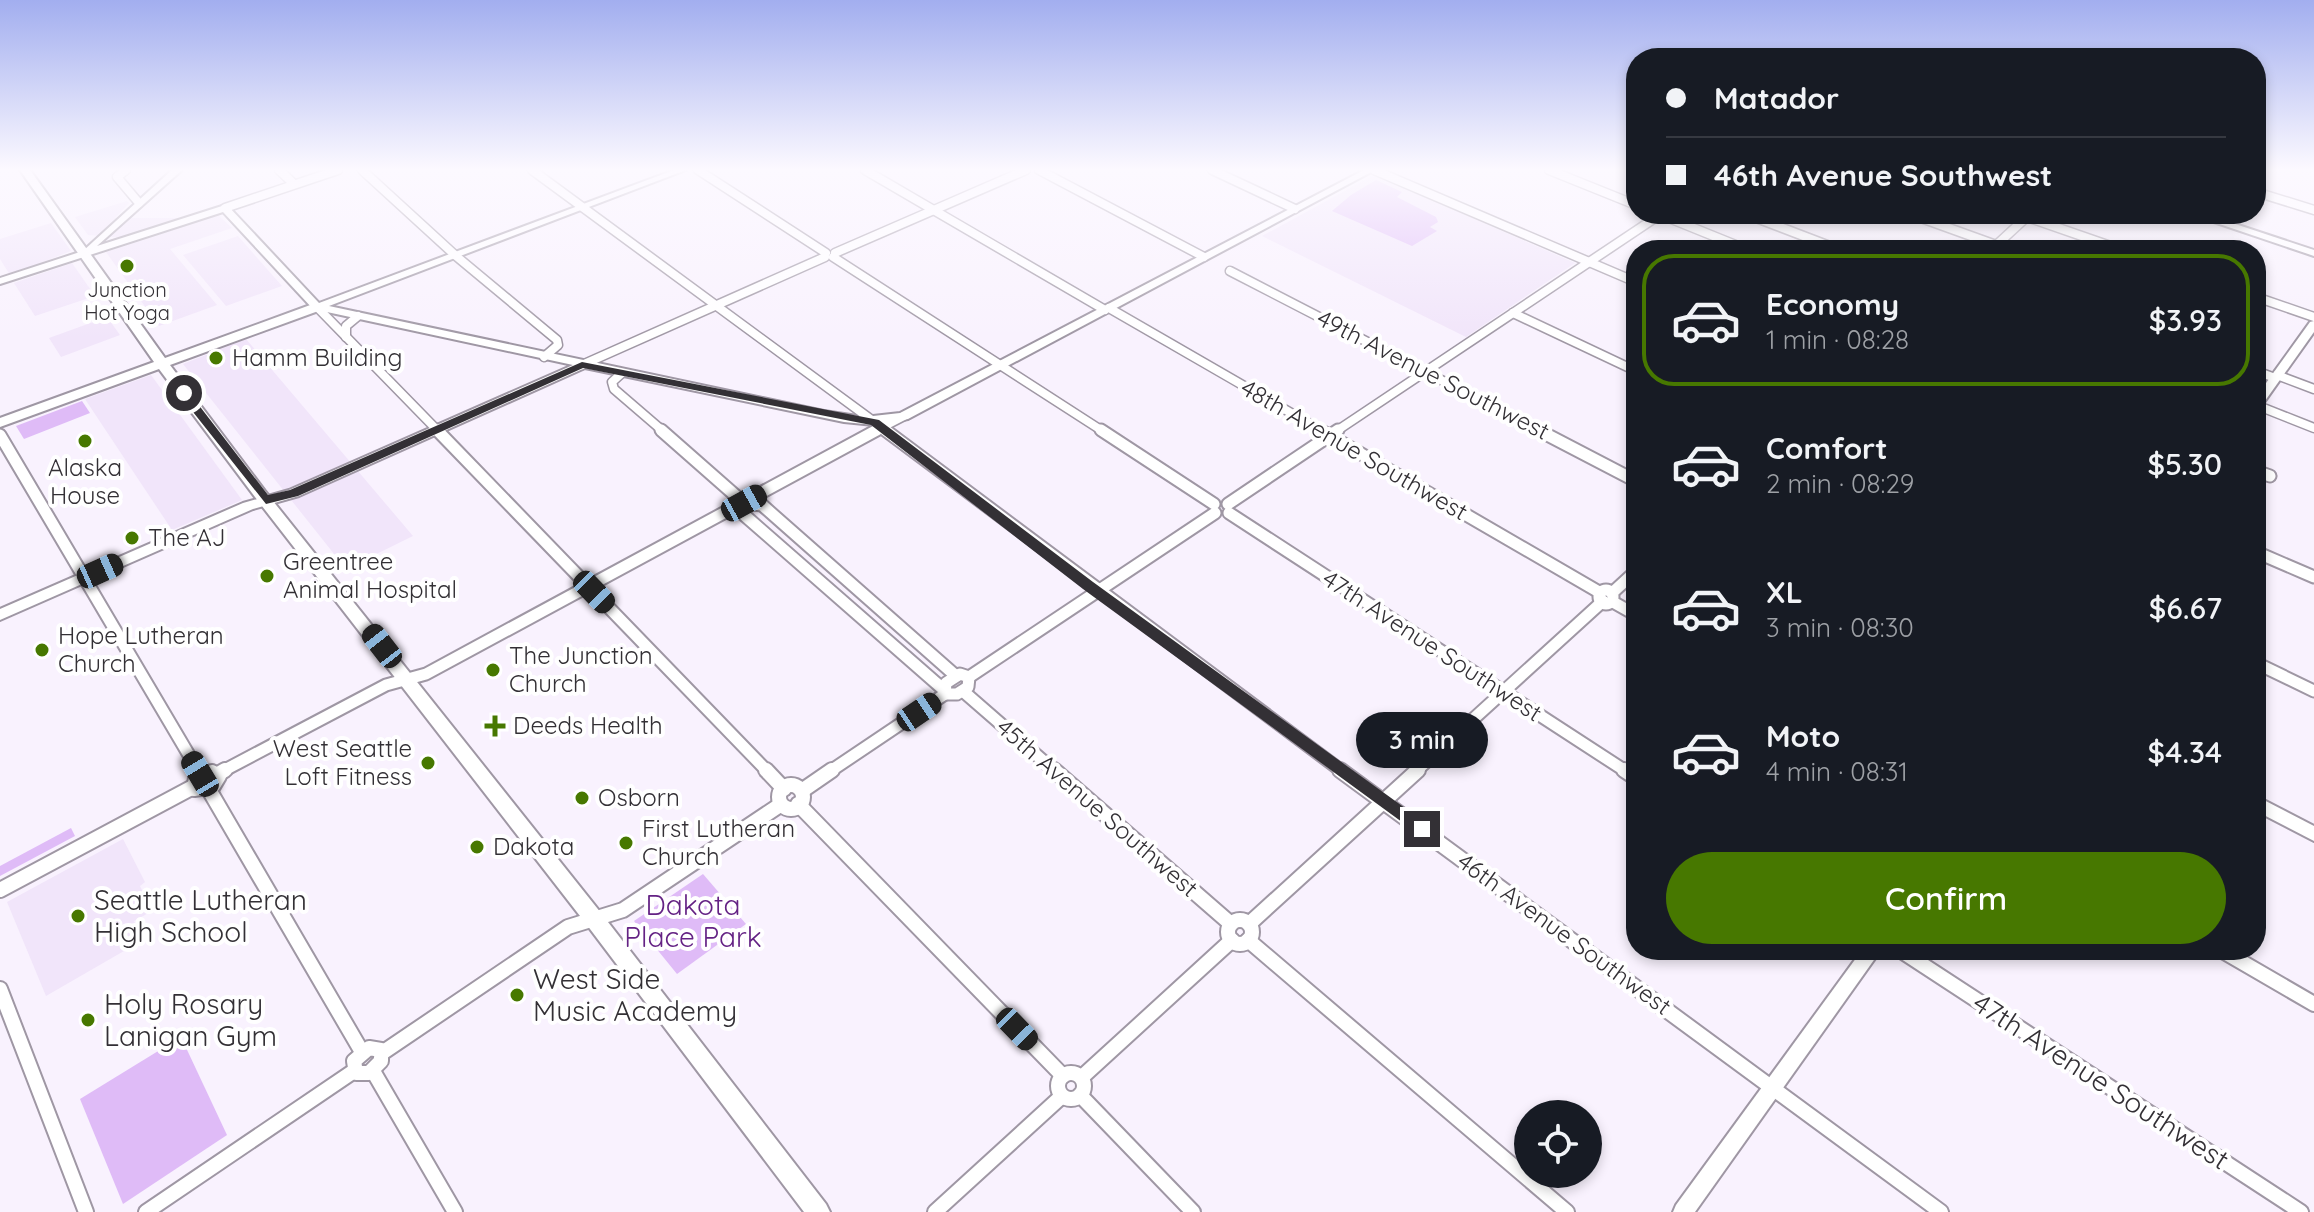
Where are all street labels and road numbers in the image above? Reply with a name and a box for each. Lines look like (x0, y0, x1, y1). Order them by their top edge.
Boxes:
street label: 49th Avenue Southwest (1312, 302, 1555, 446)
street label: 48th Avenue Southwest (1236, 372, 1473, 526)
street label: 47th Avenue Southwest (1317, 563, 1548, 727)
street label: 45th Avenue Southwest (991, 712, 1205, 903)
street label: 46th Avenue Southwest (1452, 846, 1677, 1021)
street label: 47th Avenue Southwest (1967, 985, 2236, 1176)

